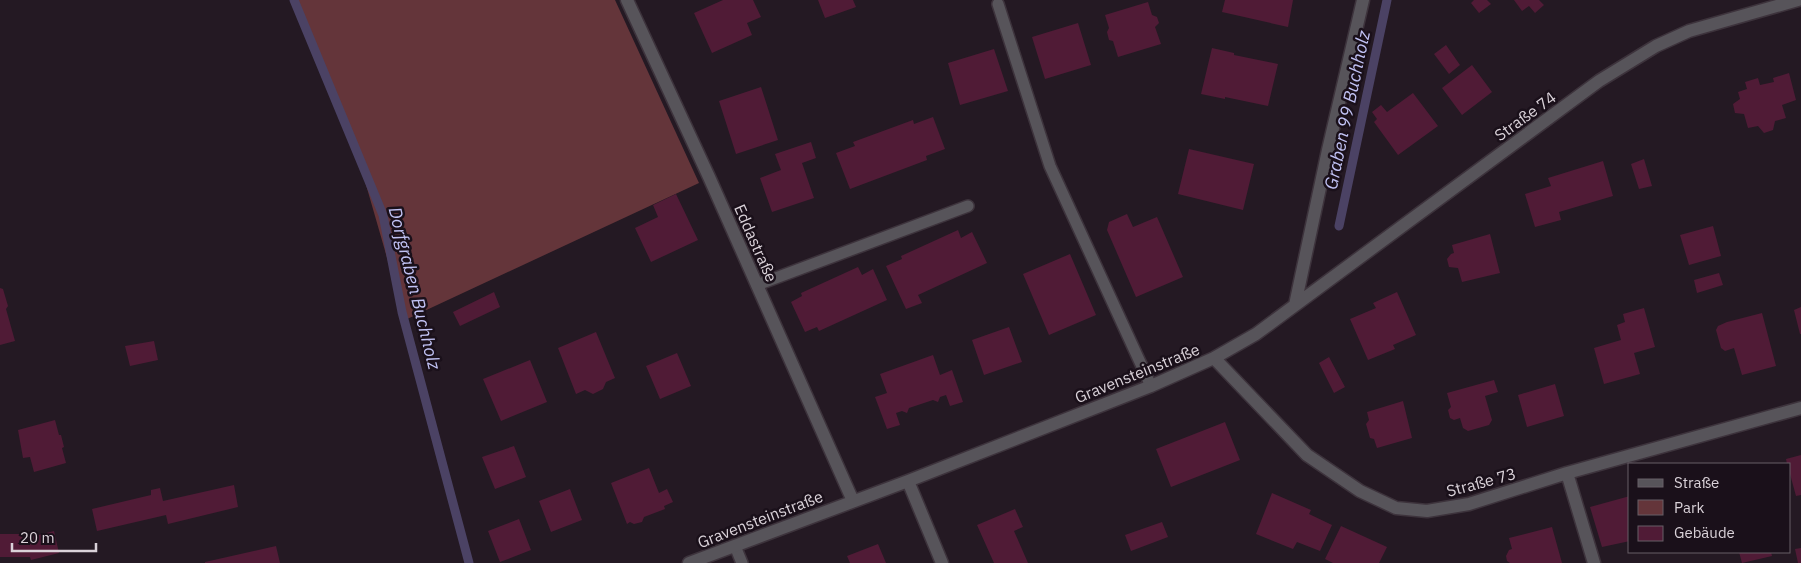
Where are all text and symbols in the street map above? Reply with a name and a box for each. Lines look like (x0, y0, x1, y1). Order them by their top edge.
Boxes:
water label: Graben 99 Buchholz (1319, 28, 1375, 191)
street label: Straße 74 (1490, 87, 1560, 145)
street label: Eddastraße (730, 201, 782, 285)
water label: Dorfgraben Buchholz (384, 204, 447, 373)
street label: Gravensteinstraße (1072, 339, 1202, 407)
street label: Straße 73 (1444, 463, 1518, 501)
legend (1628, 463, 1791, 553)
text: Straße (1674, 473, 1719, 492)
street label: Gravensteinstraße (694, 486, 826, 552)
text: Park (1674, 498, 1704, 517)
scale bar (12, 520, 96, 552)
text: Gebäude (1674, 523, 1735, 542)
text: 20 m (20, 528, 55, 547)

